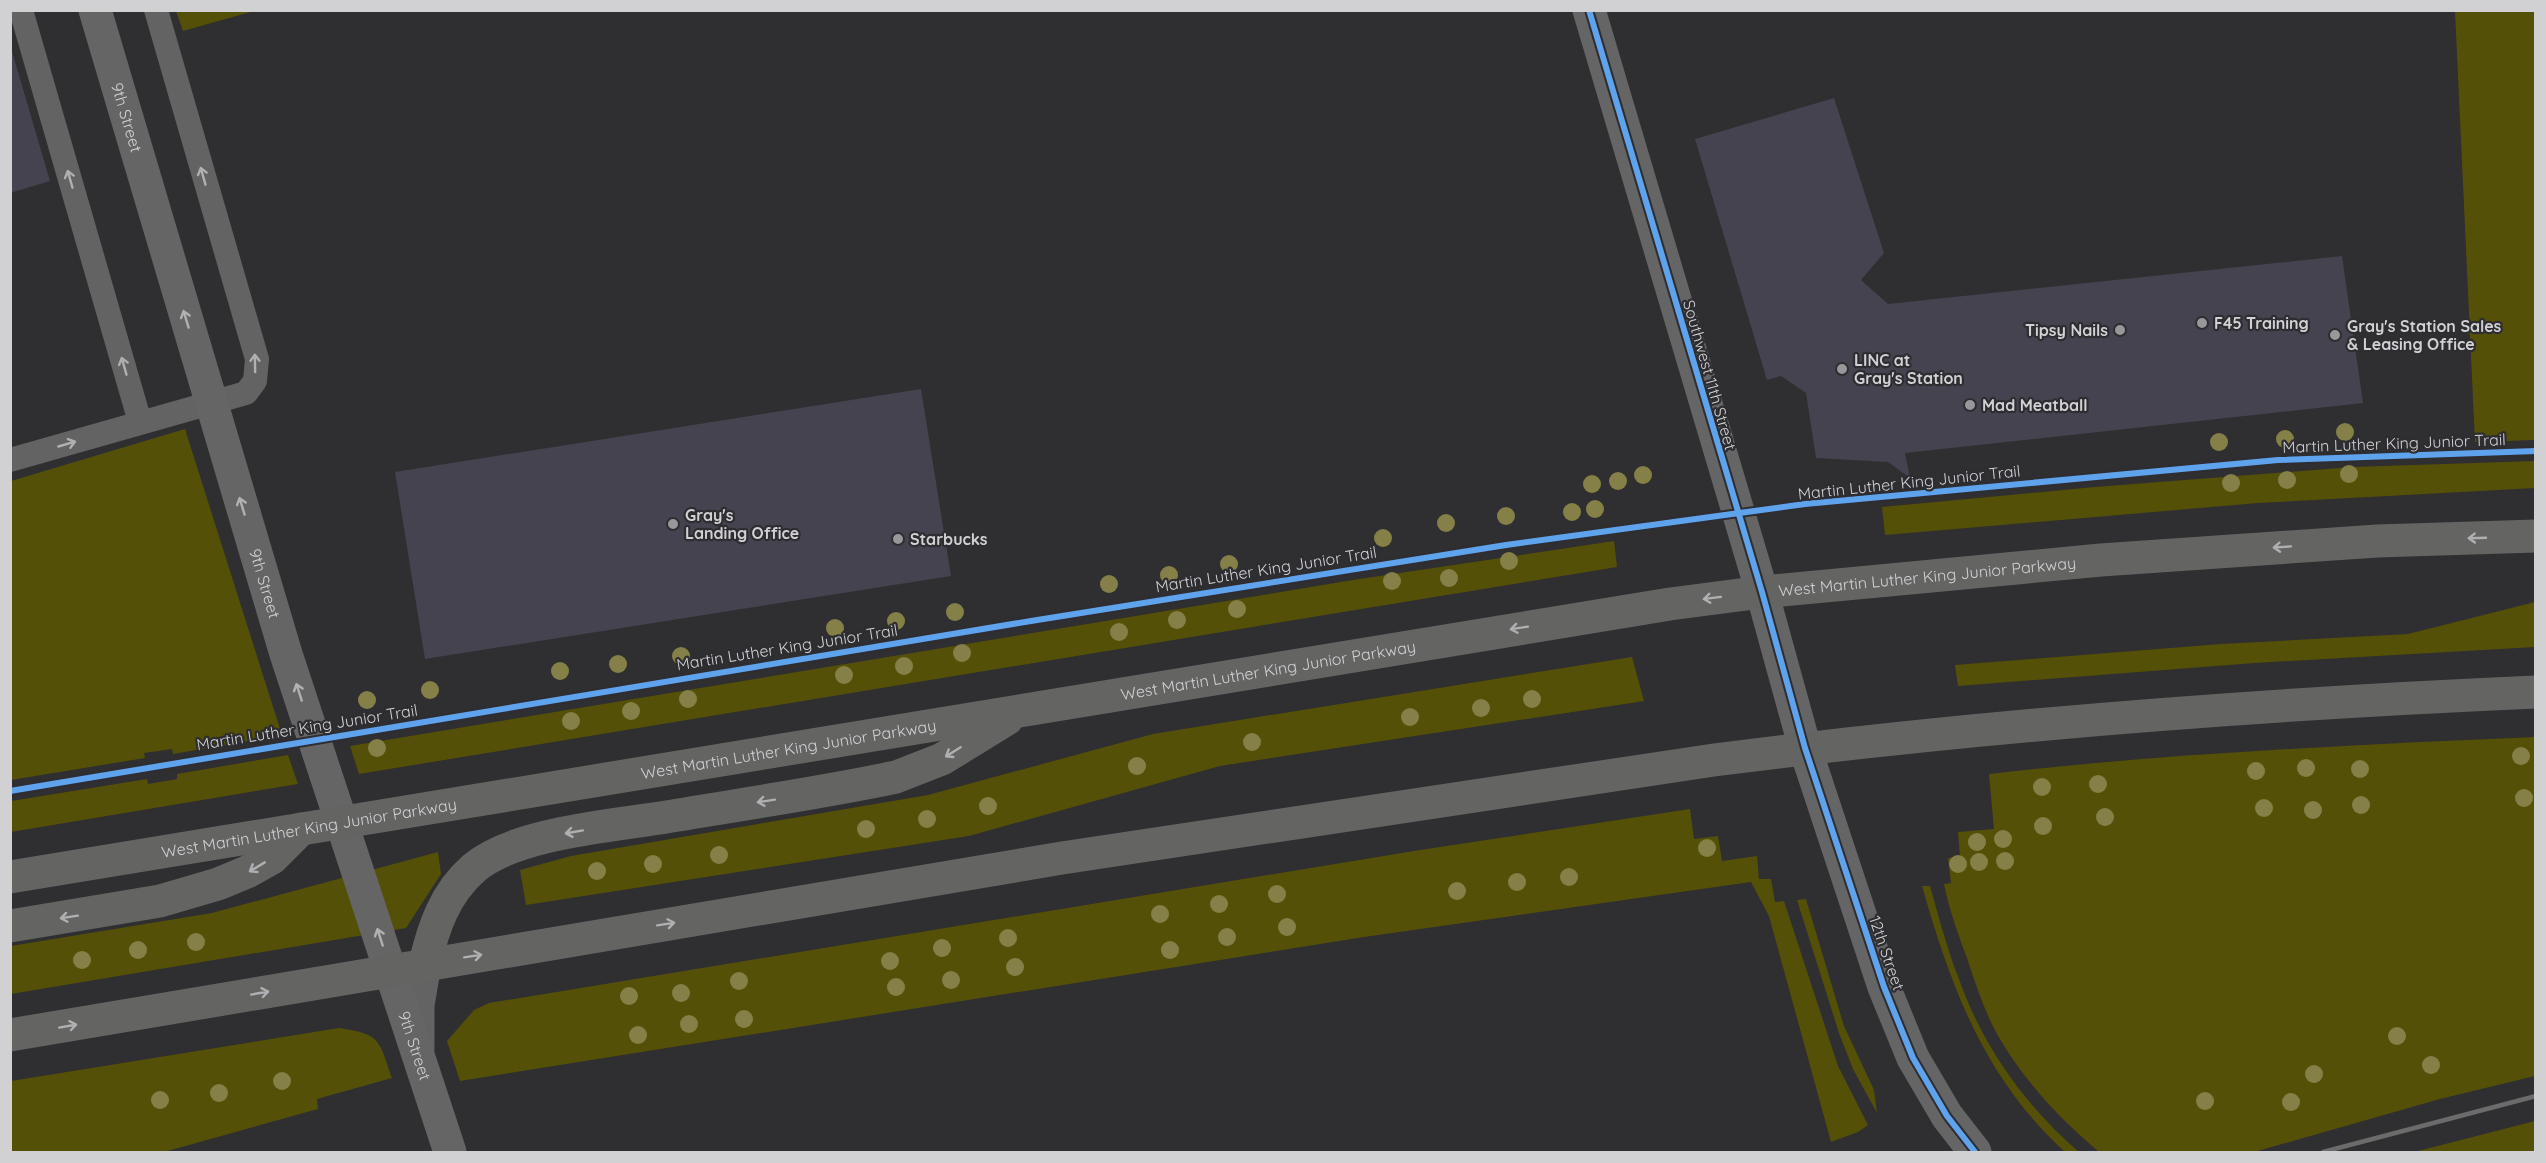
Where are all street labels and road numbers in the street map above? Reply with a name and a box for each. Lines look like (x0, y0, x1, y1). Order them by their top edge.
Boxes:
street label: 9th Street (107, 80, 147, 155)
street label: Southwest 11th Street (1679, 298, 1741, 452)
street label: Martin Luther King Junior Trail (2282, 429, 2506, 457)
street label: Martin Luther King Junior Trail (1797, 460, 2021, 504)
street label: Martin Luther King Junior Trail (1154, 542, 1378, 596)
street label: 9th Street (245, 546, 285, 620)
street label: West Martin Luther King Junior Parkway (1778, 552, 2077, 600)
street label: Martin Luther King Junior Trail (675, 620, 899, 674)
street label: West Martin Luther King Junior Parkway (1119, 636, 1417, 704)
street label: Martin Luther King Junior Trail (195, 700, 419, 754)
street label: West Martin Luther King Junior Parkway (640, 715, 938, 783)
street label: West Martin Luther King Junior Parkway (160, 794, 458, 862)
street label: 12th Street (1865, 913, 1909, 993)
street label: 9th Street (394, 1008, 436, 1083)

